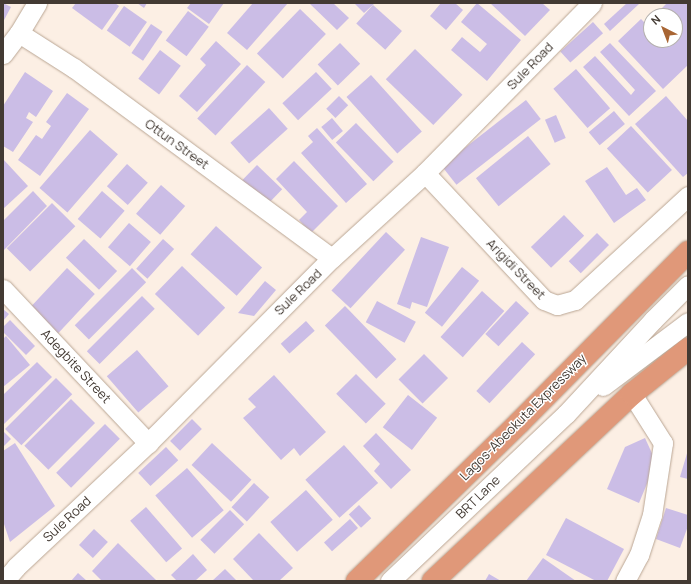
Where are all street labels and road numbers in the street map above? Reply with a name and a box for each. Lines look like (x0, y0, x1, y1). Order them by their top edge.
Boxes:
street label: Sule Road (504, 39, 556, 93)
street label: Ottun Street (142, 116, 212, 172)
street label: Arigidi Street (483, 235, 549, 303)
street label: Sule Road (271, 266, 325, 318)
street label: Adegbite Street (38, 326, 114, 406)
street label: Lagos-Abeokuta Expressway (457, 351, 589, 483)
street label: BRT Lane (453, 472, 503, 522)
street label: Sule Road (40, 493, 94, 545)

